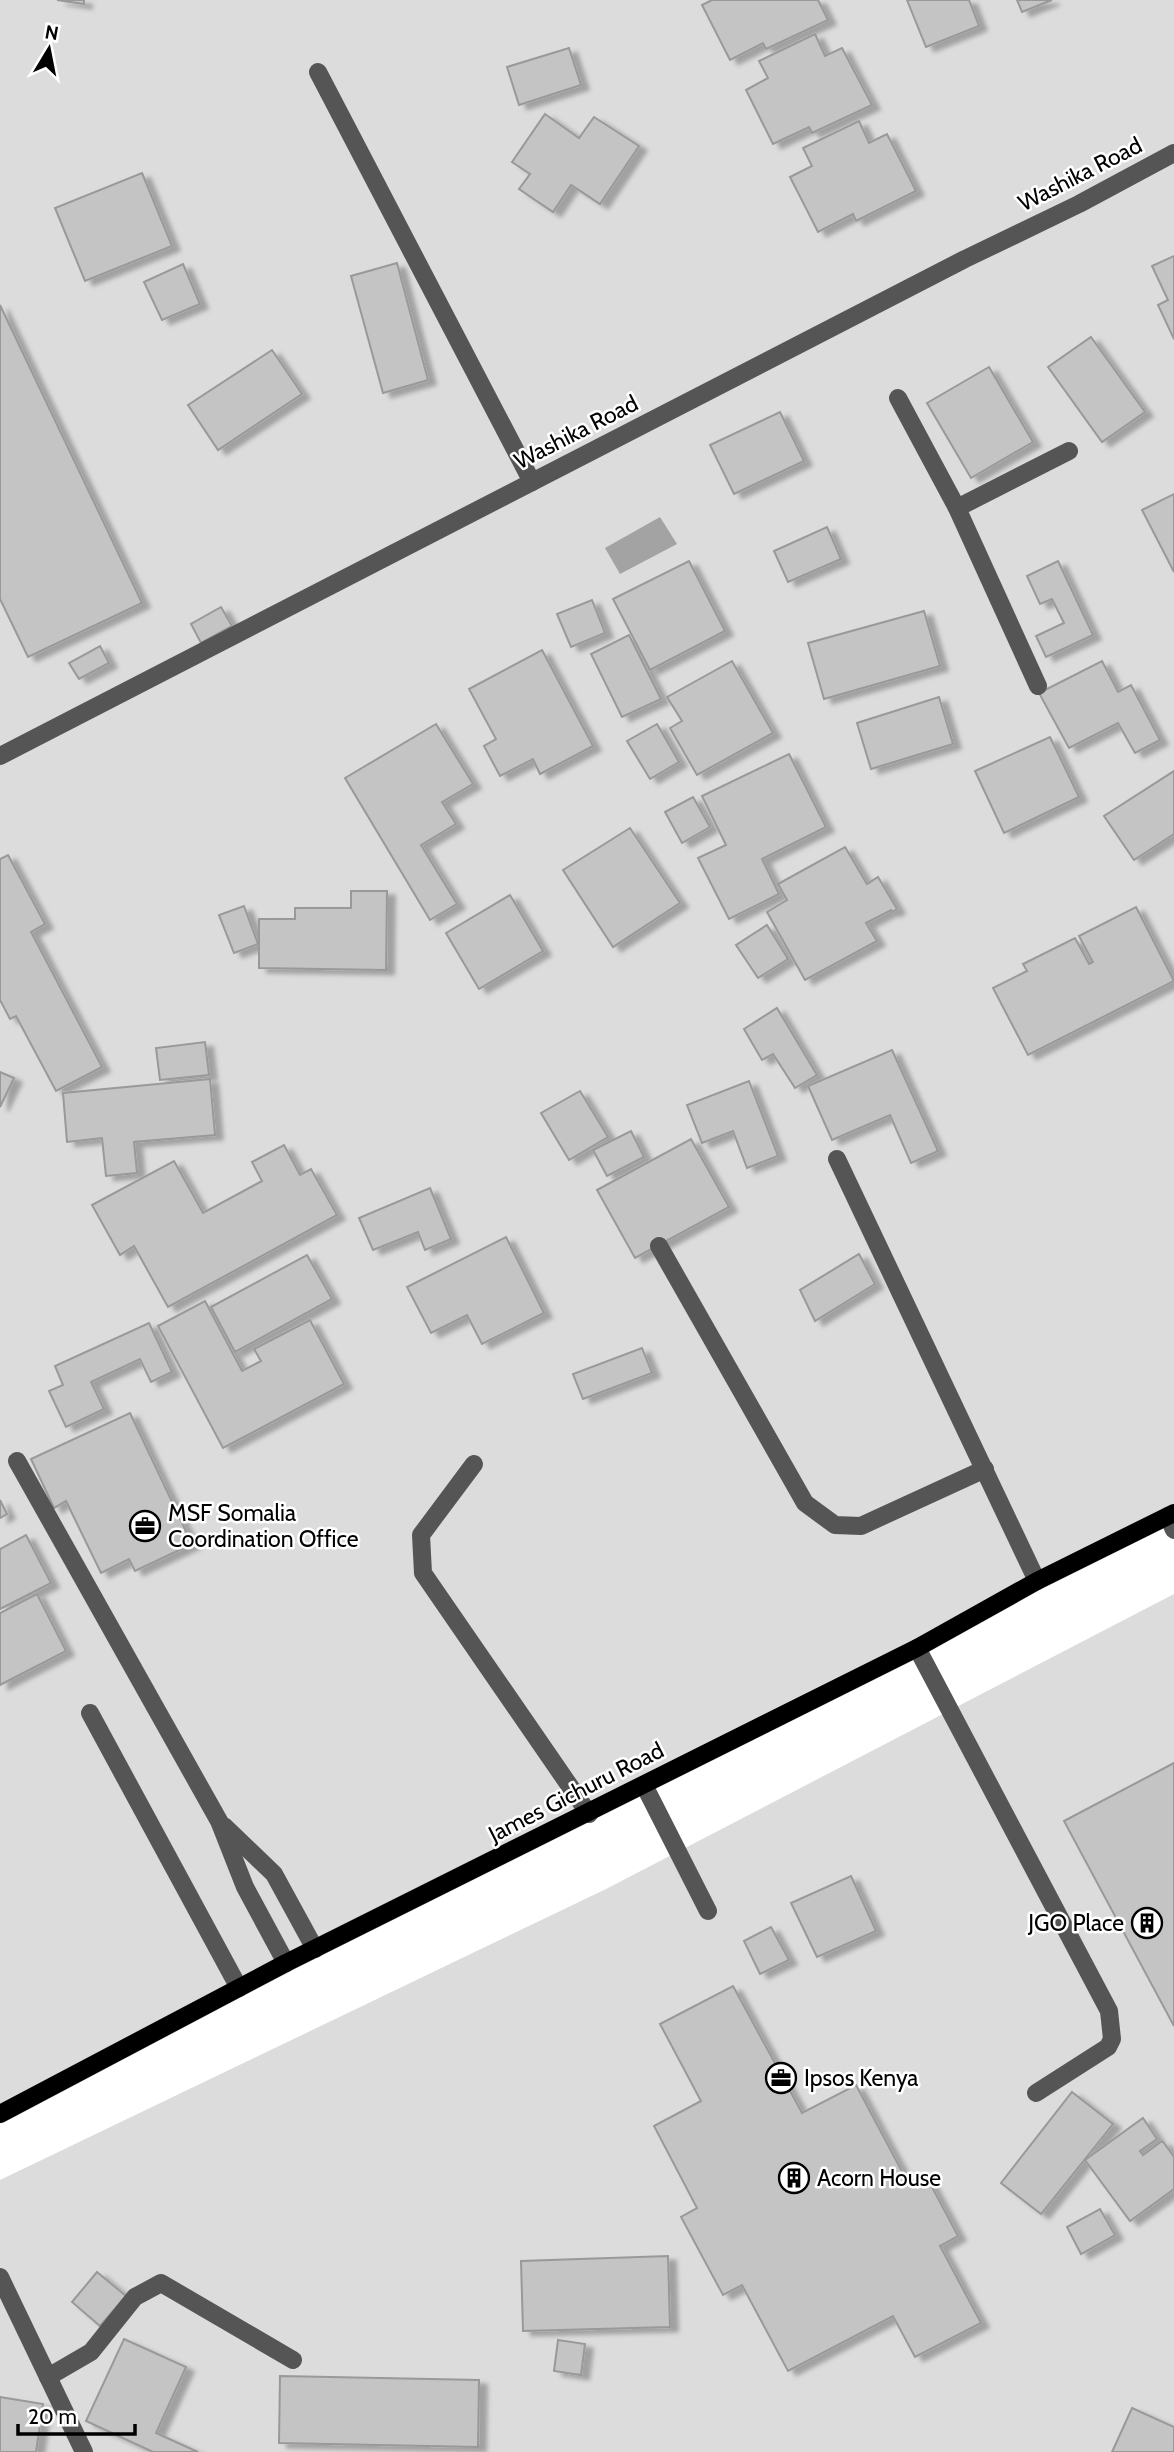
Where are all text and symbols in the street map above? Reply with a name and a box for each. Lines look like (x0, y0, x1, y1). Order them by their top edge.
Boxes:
north arrow (14, 14, 84, 84)
text: N (43, 20, 60, 45)
street label: Washika Road (1013, 131, 1147, 217)
street label: Washika Road (509, 389, 643, 475)
place label: MSF Somalia Coordination Office (168, 1499, 359, 1553)
office icon: MSF Somalia Coordination Office (128, 1509, 162, 1543)
street label: James Gichuru Road (483, 1736, 668, 1849)
building icon: JGO Place (1130, 1906, 1164, 1940)
place label: JGO Place (1027, 1909, 1124, 1937)
office icon: Ipsos Kenya (764, 2061, 798, 2095)
place label: Ipsos Kenya (804, 2064, 918, 2092)
building icon: Acorn House (777, 2161, 811, 2195)
place label: Acorn House (817, 2164, 941, 2192)
scale bar (18, 2392, 135, 2436)
text: 20 m (28, 2404, 77, 2429)

